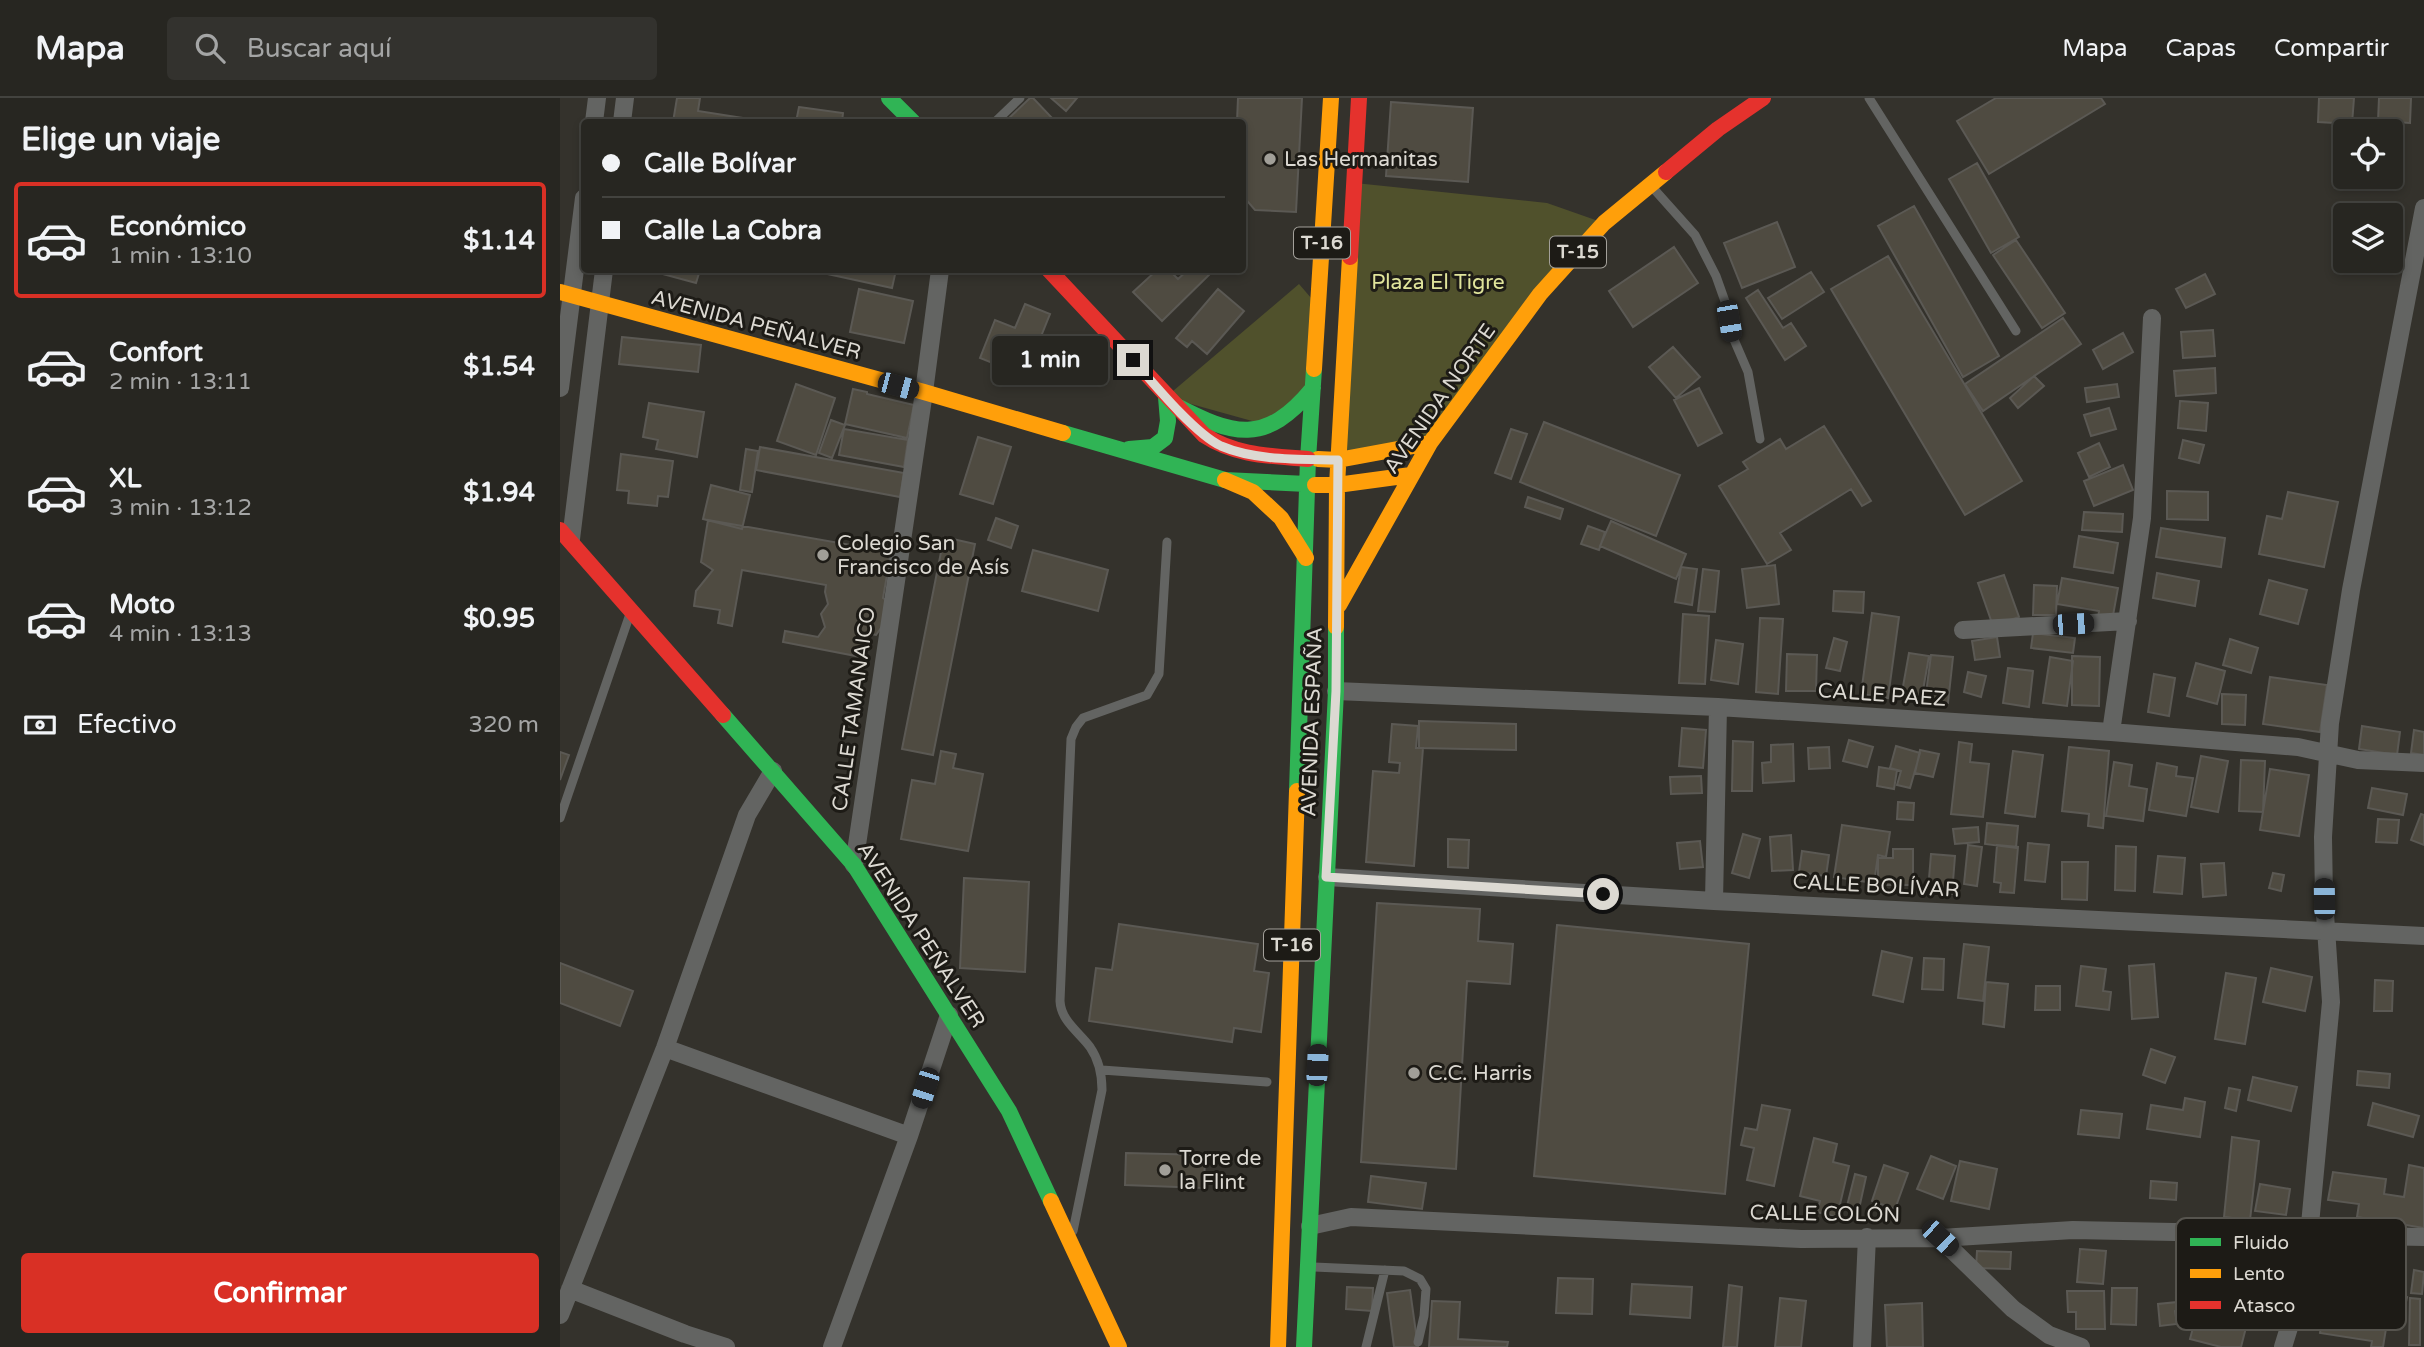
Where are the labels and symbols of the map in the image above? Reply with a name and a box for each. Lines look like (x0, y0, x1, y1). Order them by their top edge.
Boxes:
place label: Las Hermanitas (1284, 147, 1438, 172)
marker: Las Hermanitas (1262, 151, 1278, 167)
road number: T-16 (1294, 228, 1350, 258)
road number: T-15 (1550, 236, 1606, 268)
park label: Plaza El Tigre (1371, 270, 1505, 295)
street label: AVENIDA PEÑALVER (648, 285, 864, 365)
car (1716, 298, 1743, 344)
street label: AVENIDA NORTE (1379, 319, 1501, 479)
callout: 1 min (993, 336, 1108, 384)
route end (1117, 344, 1149, 376)
car (875, 370, 922, 402)
place label: Colegio San Francisco de Asís (837, 531, 1009, 580)
marker: Colegio San Francisco de Asís (815, 547, 831, 563)
street label: CALLE TAMANAICO (827, 605, 881, 813)
car (2052, 612, 2095, 636)
street label: AVENIDA ESPAÑA (1296, 627, 1328, 817)
street label: CALLE PAEZ (1817, 678, 1947, 712)
street label: AVENIDA PEÑALVER (852, 838, 990, 1032)
street label: CALLE BOLÍVAR (1792, 869, 1960, 903)
route start (1587, 878, 1619, 910)
car (2314, 878, 2335, 920)
road number: T-16 (1264, 930, 1320, 960)
car (1306, 1043, 1329, 1087)
place label: C.C. Harris (1428, 1061, 1532, 1086)
car (909, 1065, 942, 1111)
marker: C.C. Harris (1406, 1065, 1422, 1081)
place label: Torre de la Flint (1179, 1146, 1262, 1195)
marker: Torre de la Flint (1157, 1162, 1173, 1178)
street label: CALLE COLÓN (1750, 1200, 1900, 1228)
car (1918, 1216, 1963, 1260)
legend (2176, 1218, 2406, 1330)
text: Fluido (2233, 1232, 2289, 1254)
text: Lento (2233, 1263, 2285, 1285)
text: Atasco (2233, 1295, 2295, 1317)

